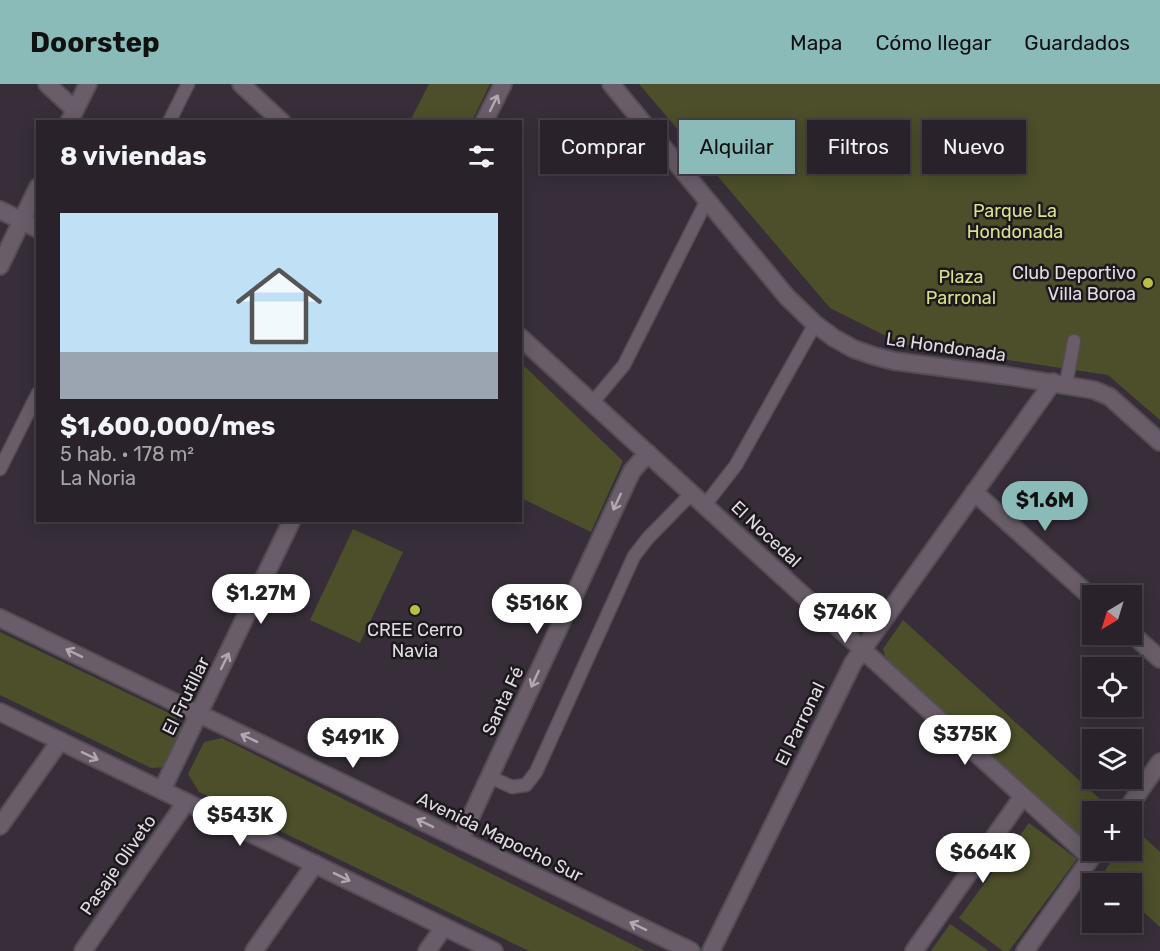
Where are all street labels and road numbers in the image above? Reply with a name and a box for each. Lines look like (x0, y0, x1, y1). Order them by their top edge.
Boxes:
street label: La Hondonada (885, 328, 1007, 366)
street label: El Nocedal (726, 496, 806, 572)
street label: El Frutillar (158, 653, 214, 739)
street label: Santa Fé (477, 663, 529, 739)
street label: El Parronal (770, 679, 830, 769)
street label: Avenida Mapocho Sur (414, 787, 586, 887)
street label: Pasaje Oliveto (75, 811, 161, 919)

